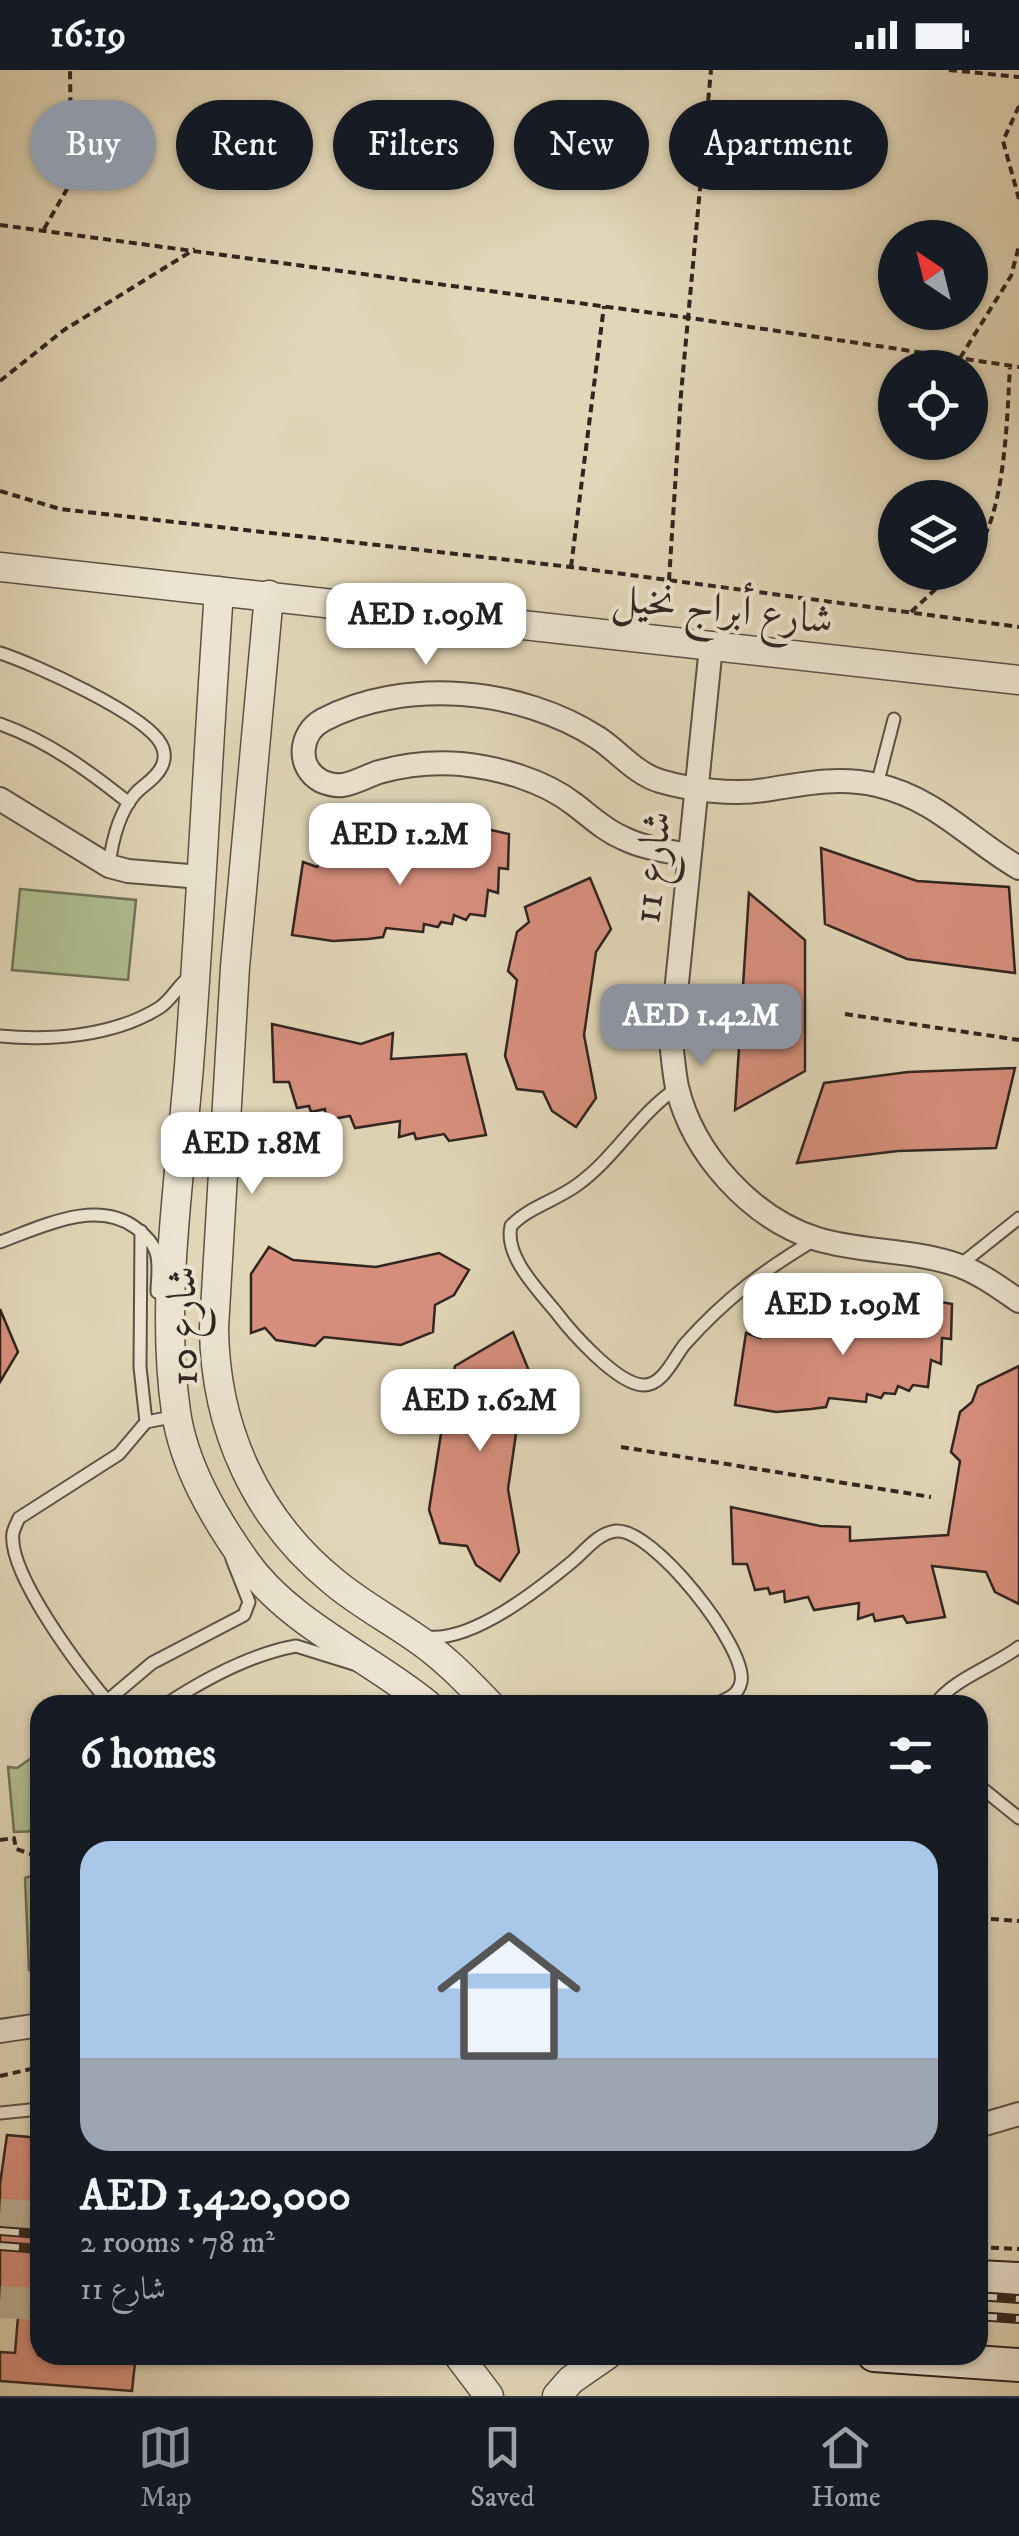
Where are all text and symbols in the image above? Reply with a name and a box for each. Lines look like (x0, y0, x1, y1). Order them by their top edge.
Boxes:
text: 16:19 (50, 11, 126, 59)
chip: Buy (30, 100, 156, 190)
chip: Rent (176, 100, 313, 190)
chip: Filters (333, 100, 494, 190)
chip: New (514, 100, 649, 190)
chip: Apartment (669, 100, 888, 190)
north arrow (878, 220, 988, 330)
map controls (878, 220, 988, 590)
button: locate (878, 350, 988, 460)
button: layers (878, 480, 988, 590)
street label: شارع أبراج نخيل (609, 568, 836, 655)
pin: AED 1.09M (312, 583, 540, 668)
text: AED 1.09M (348, 595, 504, 635)
pin: AED 1.2M (297, 803, 503, 888)
street label: شارع 11 (621, 809, 692, 927)
text: AED 1.2M (331, 815, 469, 855)
pin: AED 1.42M (587, 984, 815, 1069)
text: AED 1.42M (623, 996, 779, 1036)
pin: AED 1.8M (149, 1112, 355, 1197)
text: AED 1.8M (183, 1124, 321, 1164)
street label: شارع 10 (157, 1265, 218, 1386)
pin: AED 1.09M (729, 1273, 957, 1358)
text: AED 1.09M (765, 1285, 921, 1325)
pin: AED 1.62M (366, 1369, 594, 1454)
text: AED 1.62M (403, 1381, 557, 1421)
icon: filters (883, 1728, 938, 1783)
text: 6 homes (80, 1729, 216, 1781)
icon: home (419, 1906, 599, 2086)
text: AED 1,420,000 (80, 2171, 351, 2223)
text: 2 rooms · 78 m² (80, 2223, 275, 2263)
text: شارع 11 (80, 2270, 166, 2310)
tab: Map (138, 2420, 193, 2515)
tab: Saved (470, 2420, 535, 2515)
tab: Home (811, 2420, 881, 2515)

